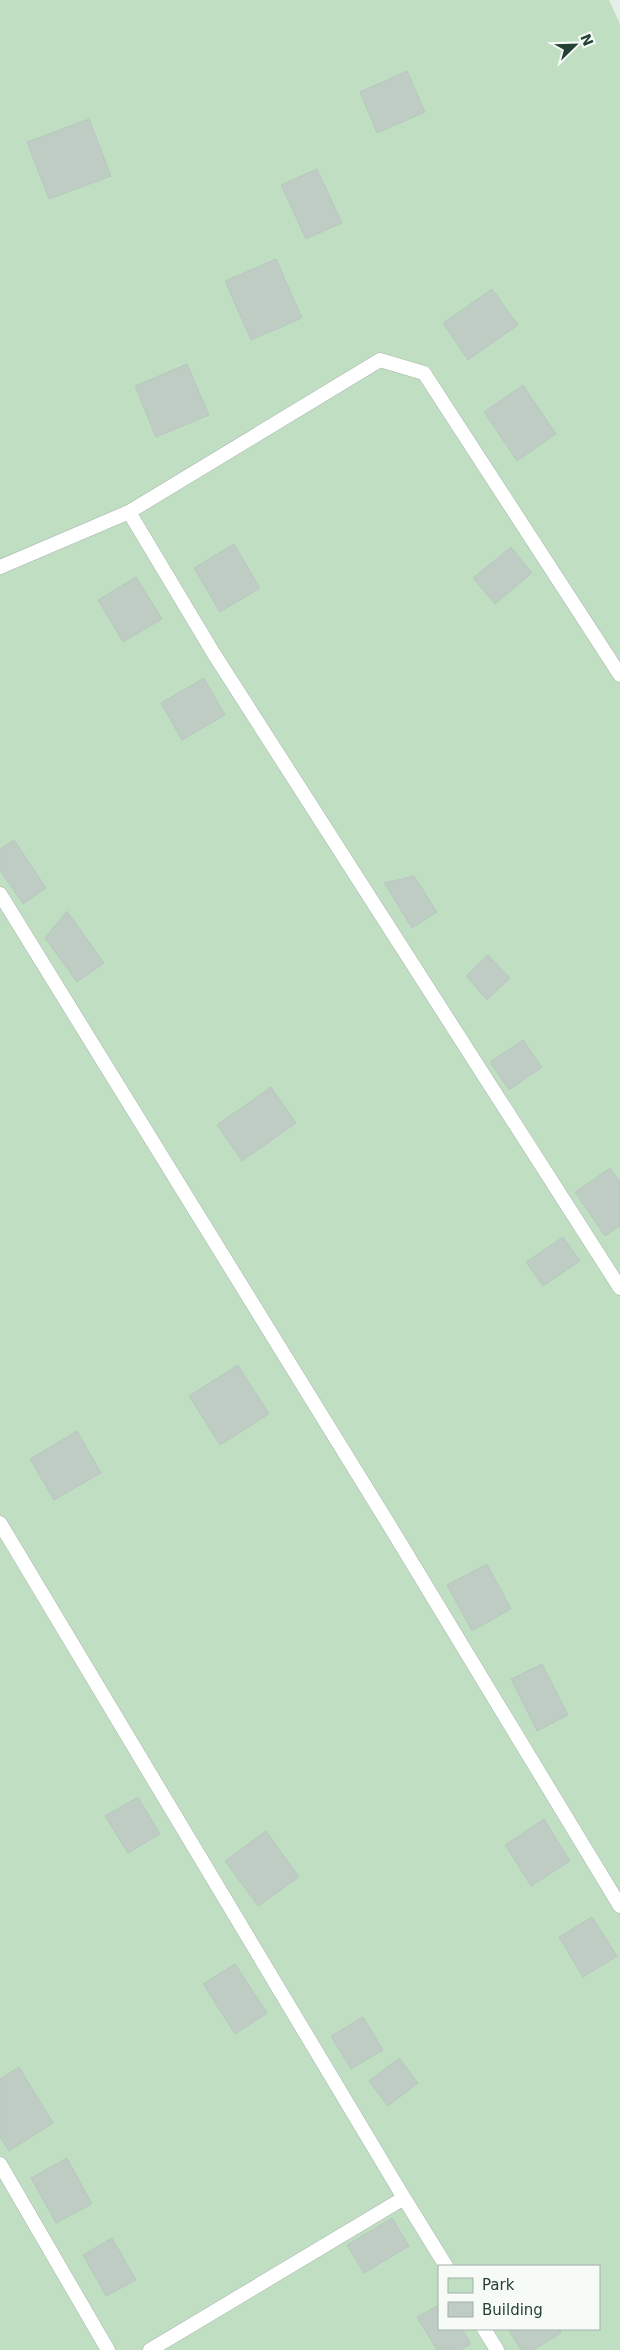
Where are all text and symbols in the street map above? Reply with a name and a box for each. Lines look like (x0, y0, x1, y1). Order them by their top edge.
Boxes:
north arrow (550, 20, 600, 70)
text: N (577, 31, 597, 48)
legend (438, 2265, 600, 2330)
text: Park (482, 2276, 515, 2294)
text: Building (482, 2301, 543, 2319)

